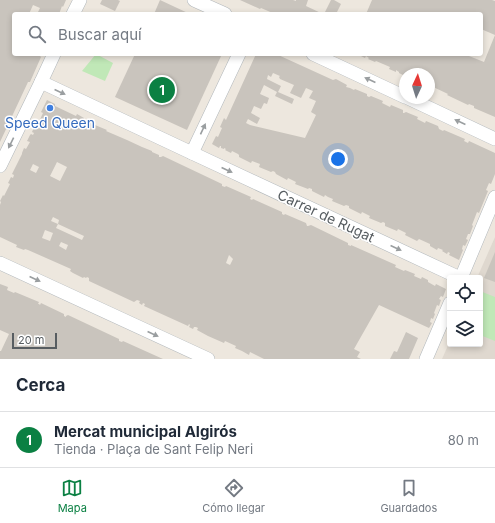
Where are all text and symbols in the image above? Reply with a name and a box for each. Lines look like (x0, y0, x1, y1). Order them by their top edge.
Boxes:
search box (12, 12, 483, 56)
icon: search (26, 23, 48, 45)
text: Buscar aquí (58, 25, 142, 44)
north arrow (399, 68, 435, 104)
pin: 1 (149, 75, 175, 105)
one-way arrow (364, 77, 375, 83)
one-way arrow (55, 89, 67, 95)
marker: Speed Queen (45, 103, 55, 113)
place label: Speed Queen (5, 114, 95, 131)
one-way arrow (454, 119, 465, 125)
one-way arrow (200, 123, 206, 135)
one-way arrow (8, 137, 14, 148)
your location (328, 149, 348, 169)
one-way arrow (221, 167, 233, 173)
street label: Carrer de Rugat (275, 186, 378, 246)
one-way arrow (390, 245, 401, 251)
map controls (447, 275, 483, 347)
button: locate (447, 275, 483, 311)
one-way arrow (30, 276, 41, 282)
button: layers (447, 311, 483, 347)
scale bar (12, 331, 57, 350)
one-way arrow (148, 331, 159, 337)
text: 20 m (18, 333, 44, 347)
text: Cerca (16, 375, 65, 395)
text: Mercat municipal Algirós (54, 422, 237, 441)
text: 1 (26, 432, 32, 448)
text: 80 m (448, 432, 479, 448)
text: Tienda · Plaça de Sant Felip Neri (54, 441, 253, 457)
tab: Mapa (58, 477, 87, 515)
tab: Cómo llegar (202, 477, 265, 515)
tab: Guardados (380, 477, 437, 515)

